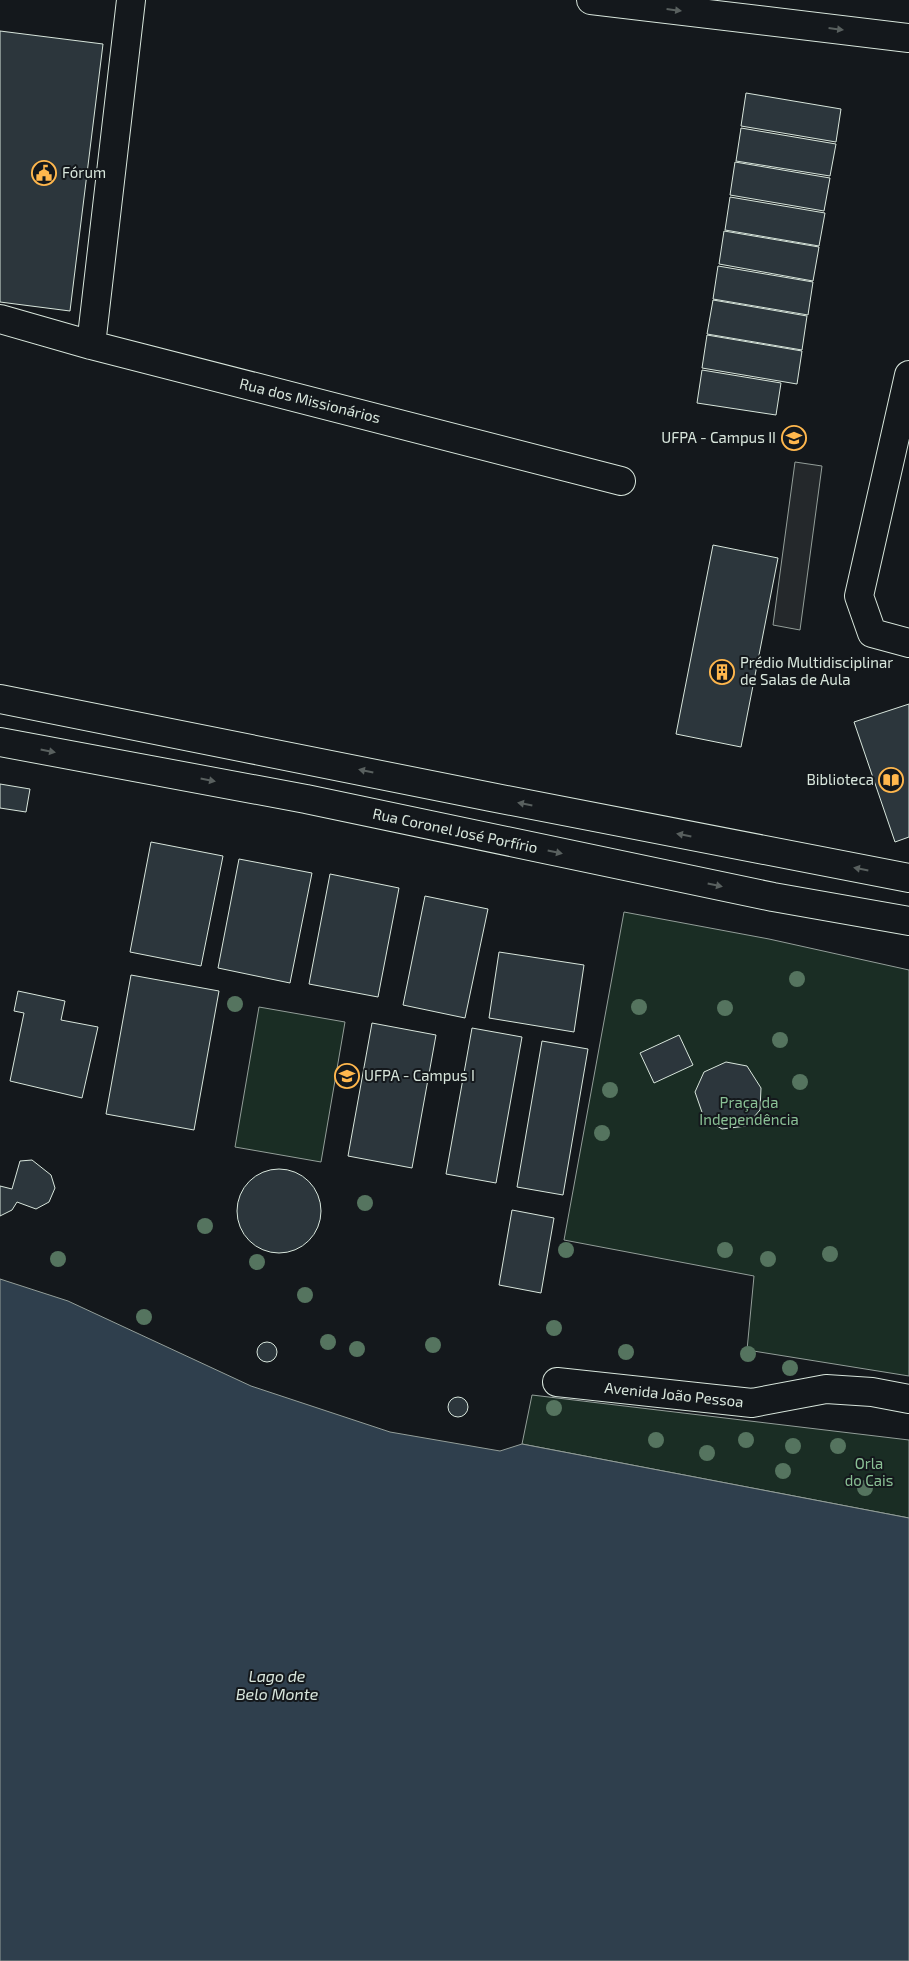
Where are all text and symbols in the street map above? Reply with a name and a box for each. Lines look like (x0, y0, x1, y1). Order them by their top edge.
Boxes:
one-way arrow (667, 6, 683, 14)
one-way arrow (828, 25, 844, 33)
public building icon: Fórum (31, 160, 57, 186)
place label: Fórum (62, 163, 106, 181)
street label: Rua dos Missionários (238, 374, 383, 426)
school or university icon: UFPA - Campus II (781, 425, 807, 451)
place label: UFPA - Campus II (661, 428, 776, 446)
place label: Prédio Multidisciplinar de Salas de Aula (740, 653, 893, 688)
building icon: Prédio Multidisciplinar de Salas de Aula (709, 659, 735, 685)
one-way arrow (40, 747, 56, 755)
one-way arrow (357, 767, 373, 775)
library icon: Biblioteca (878, 767, 904, 793)
place label: Biblioteca (806, 770, 874, 788)
one-way arrow (200, 777, 216, 785)
one-way arrow (517, 800, 532, 808)
street label: Rua Coronel José Porfírio (371, 804, 539, 856)
one-way arrow (677, 831, 692, 839)
one-way arrow (548, 848, 563, 856)
one-way arrow (854, 865, 869, 873)
one-way arrow (707, 881, 722, 889)
school or university icon: UFPA - Campus I (334, 1063, 360, 1089)
place label: UFPA - Campus I (364, 1066, 475, 1084)
park label: Praça da Independência (699, 1093, 799, 1128)
street label: Avenida João Pessoa (604, 1378, 745, 1410)
park label: Orla do Cais (845, 1454, 893, 1489)
water label: Lago de Belo Monte (236, 1666, 319, 1703)

